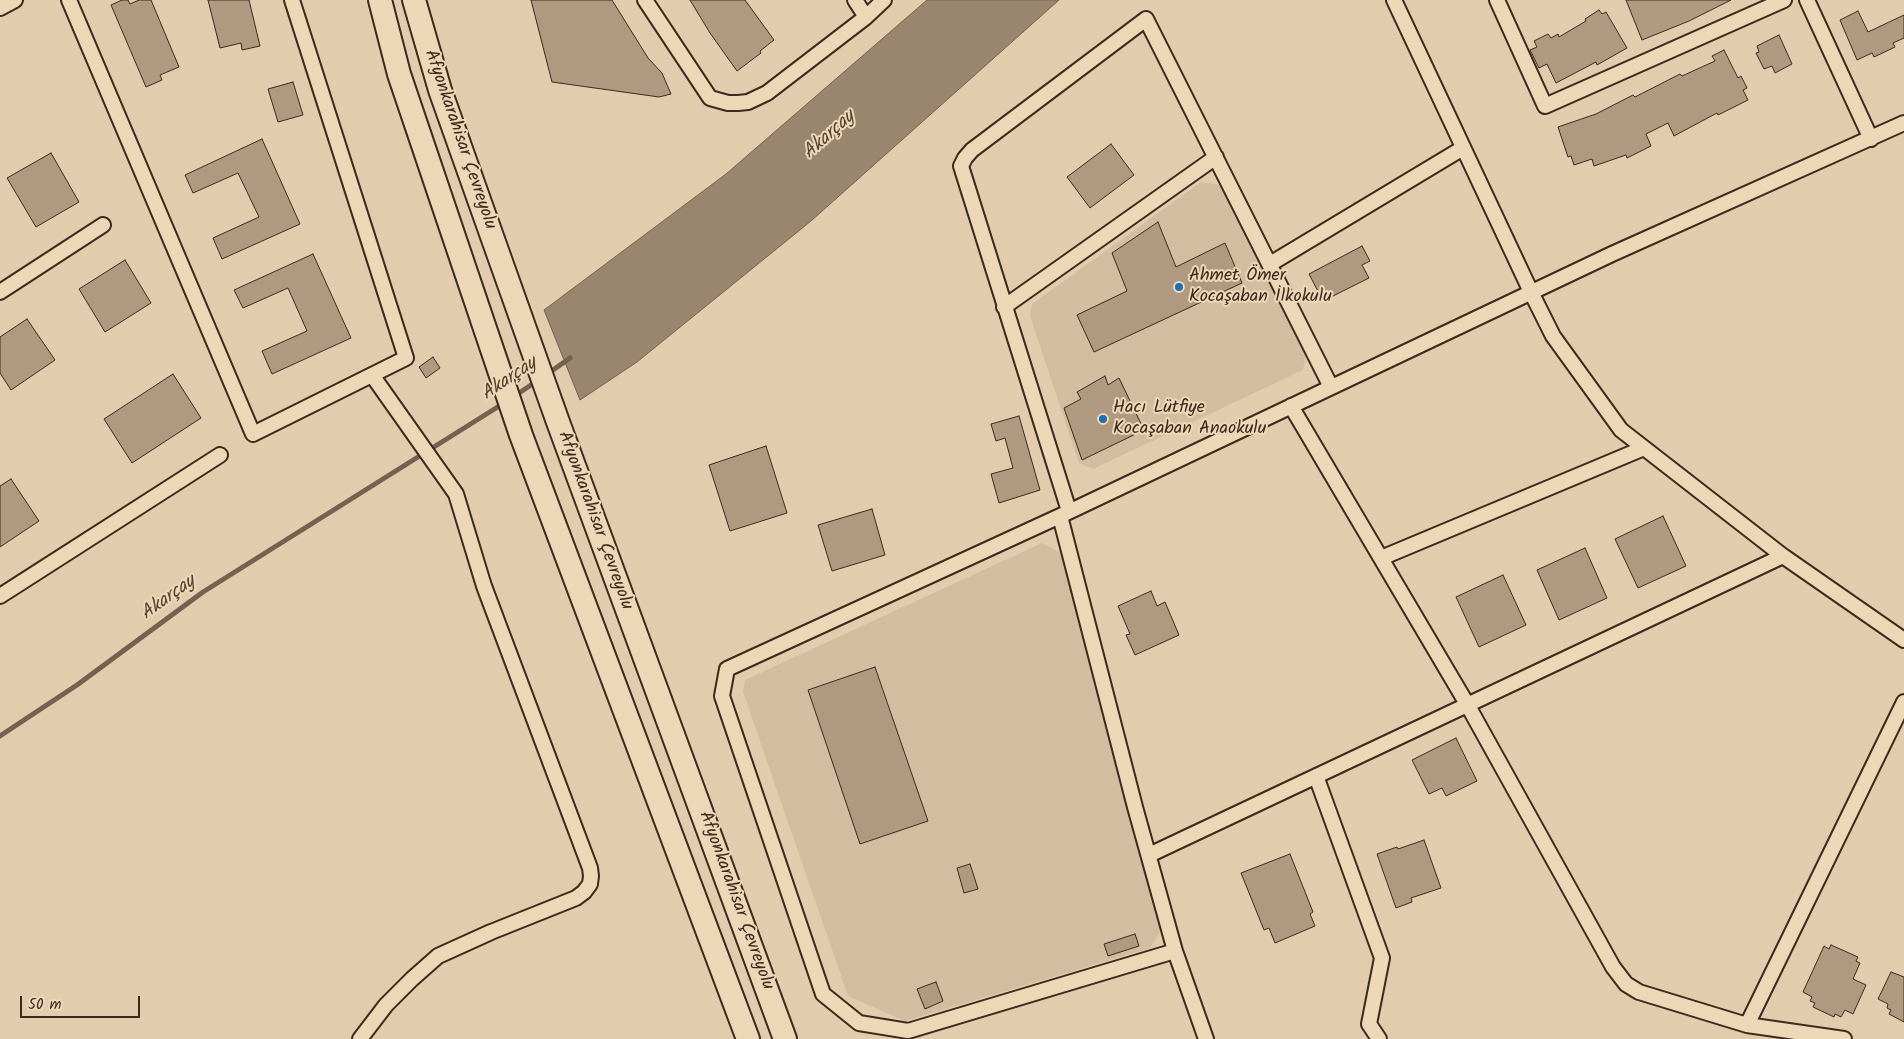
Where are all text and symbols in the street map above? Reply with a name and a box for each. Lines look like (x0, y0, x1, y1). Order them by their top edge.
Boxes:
street label: Afyonkarahisar Çevreyolu (418, 47, 500, 233)
water label: Akarçay (799, 107, 861, 165)
place label: Ahmet Ömer Kocaşaban İlkokulu (1189, 266, 1332, 308)
marker: Ahmet Ömer Kocaşaban İlkokulu (1173, 281, 1185, 293)
water label: Akarçay (478, 353, 542, 407)
place label: Hacı Lütfiye Kocaşaban Anaokulu (1113, 398, 1266, 440)
marker: Hacı Lütfiye Kocaşaban Anaokulu (1097, 413, 1109, 425)
street label: Afyonkarahisar Çevreyolu (552, 429, 636, 613)
water label: Akarçay (137, 572, 201, 626)
street label: Afyonkarahisar Çevreyolu (693, 809, 777, 993)
scale bar (22, 986, 142, 1018)
text: 50 m (28, 993, 62, 1017)

